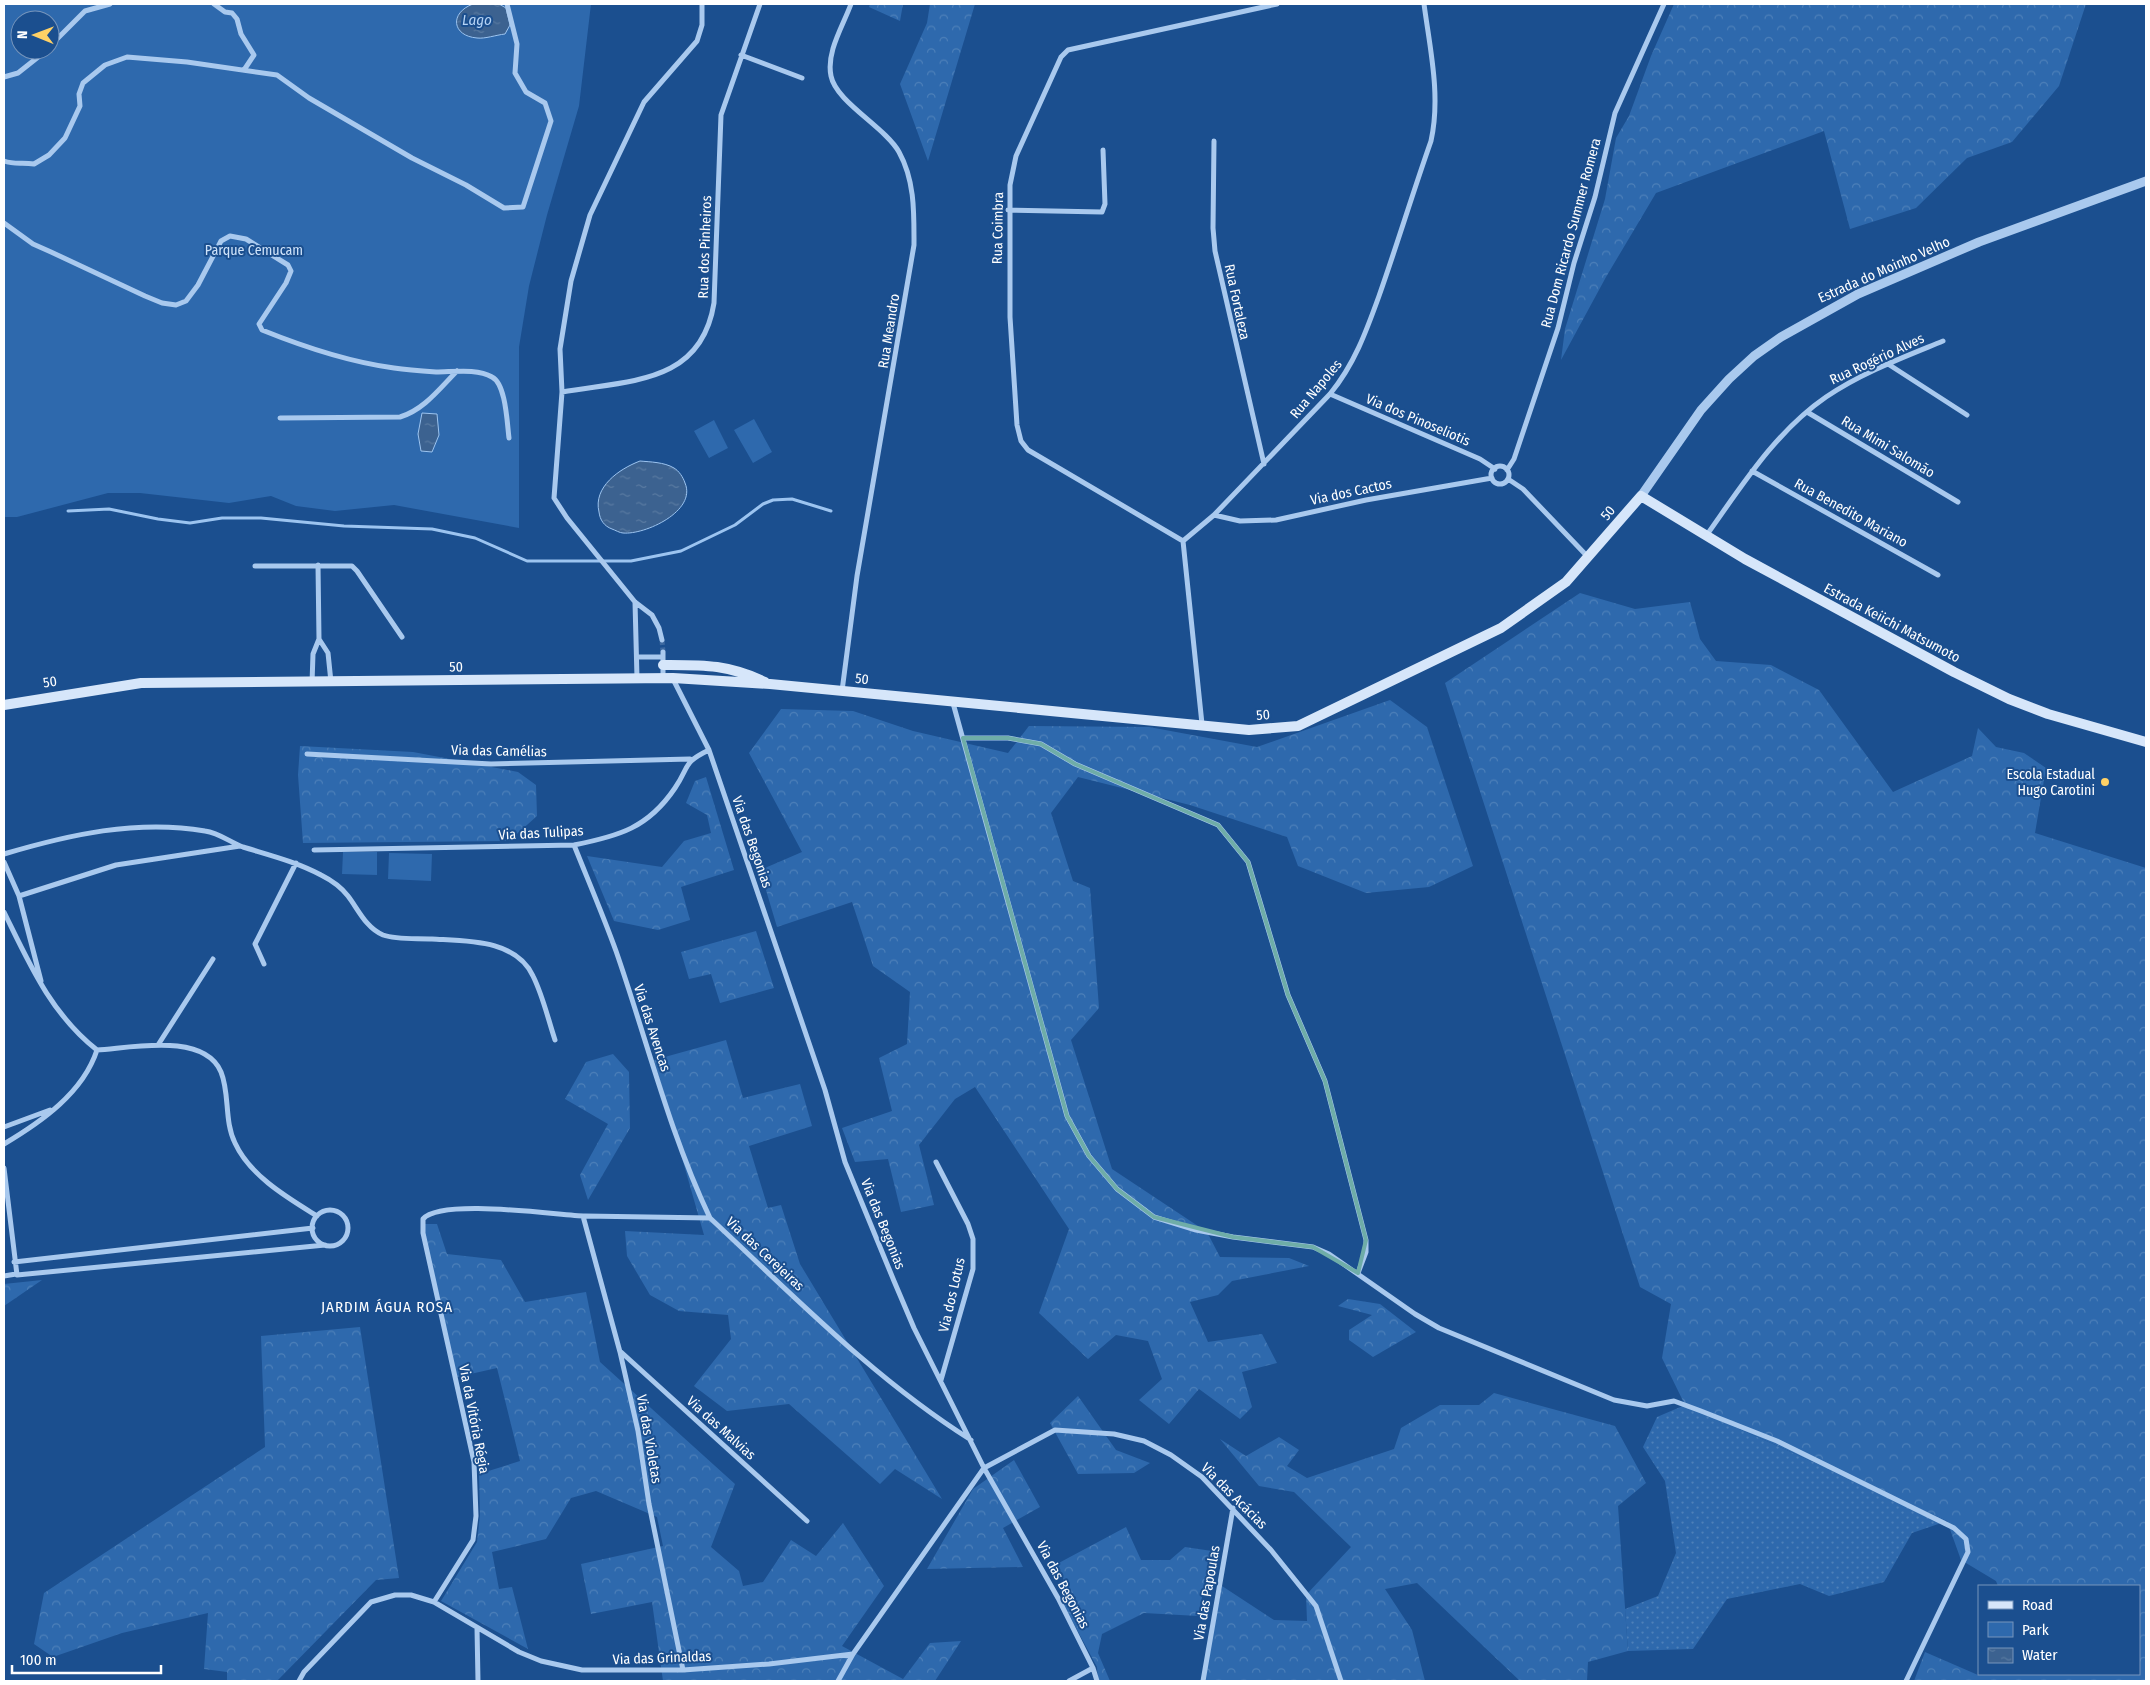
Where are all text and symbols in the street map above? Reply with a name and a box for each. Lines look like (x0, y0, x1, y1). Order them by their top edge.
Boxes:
north arrow (10, 10, 60, 60)
water label: Lago (462, 11, 492, 29)
text: N (14, 30, 31, 39)
street label: Rua Dom Ricardo Summer Romera (1537, 136, 1605, 330)
street label: Rua Coimbra (989, 192, 1007, 264)
street label: Rua dos Pinheiros (695, 195, 715, 299)
street label: Estrada do Moinho Velho (1815, 233, 1953, 307)
park label: Parque Cemucam (205, 242, 303, 259)
street label: Rua Fortaleza (1221, 263, 1253, 341)
street label: Rua Meandro (875, 292, 903, 370)
street label: Rua Rogério Alves (1827, 330, 1927, 388)
street label: Rua Napoles (1286, 356, 1346, 422)
street label: Via dos Pinoseliotis (1363, 390, 1473, 450)
street label: Rua Mimi Salomão (1838, 412, 1938, 482)
street label: Via dos Cactos (1309, 475, 1393, 509)
street label: Rua Benedito Mariano (1791, 475, 1911, 551)
street label: 50 (1597, 502, 1619, 524)
street label: Estrada Keiichi Matsumoto (1821, 580, 1963, 666)
street label: 50 (449, 658, 463, 676)
street label: 50 (854, 670, 870, 688)
street label: 50 (42, 673, 58, 691)
street label: 50 (1256, 706, 1270, 724)
street label: Via das Camélias (451, 742, 547, 760)
place label: Escola Estadual Hugo Carotini (2007, 766, 2095, 799)
marker: Escola Estadual Hugo Carotini (2099, 776, 2111, 788)
street label: Via das Begonias (728, 794, 776, 890)
street label: Via das Tulipas (498, 822, 584, 844)
street label: Via das Avencas (630, 982, 674, 1074)
street label: Via das Begonias (857, 1176, 909, 1272)
street label: Via das Cerejeiras (722, 1213, 808, 1295)
street label: Via dos Lotus (935, 1256, 969, 1334)
district label: JARDIM ÁGUA ROSA (321, 1298, 453, 1316)
street label: Via da Vitória Régia (455, 1363, 493, 1475)
street label: Via das Violetas (633, 1393, 665, 1485)
street label: Via das Malvias (683, 1393, 759, 1463)
street label: Via das Acácias (1197, 1459, 1271, 1533)
street label: Via das Begonias (1033, 1539, 1093, 1632)
street label: Via das Papoulas (1190, 1544, 1224, 1642)
legend (1978, 1585, 2140, 1675)
text: Road (2022, 1596, 2053, 1614)
text: Park (2022, 1621, 2049, 1639)
scale bar (12, 1642, 161, 1674)
text: Water (2022, 1646, 2058, 1664)
street label: Via das Grinaldas (612, 1648, 712, 1668)
text: 100 m (20, 1651, 57, 1669)

